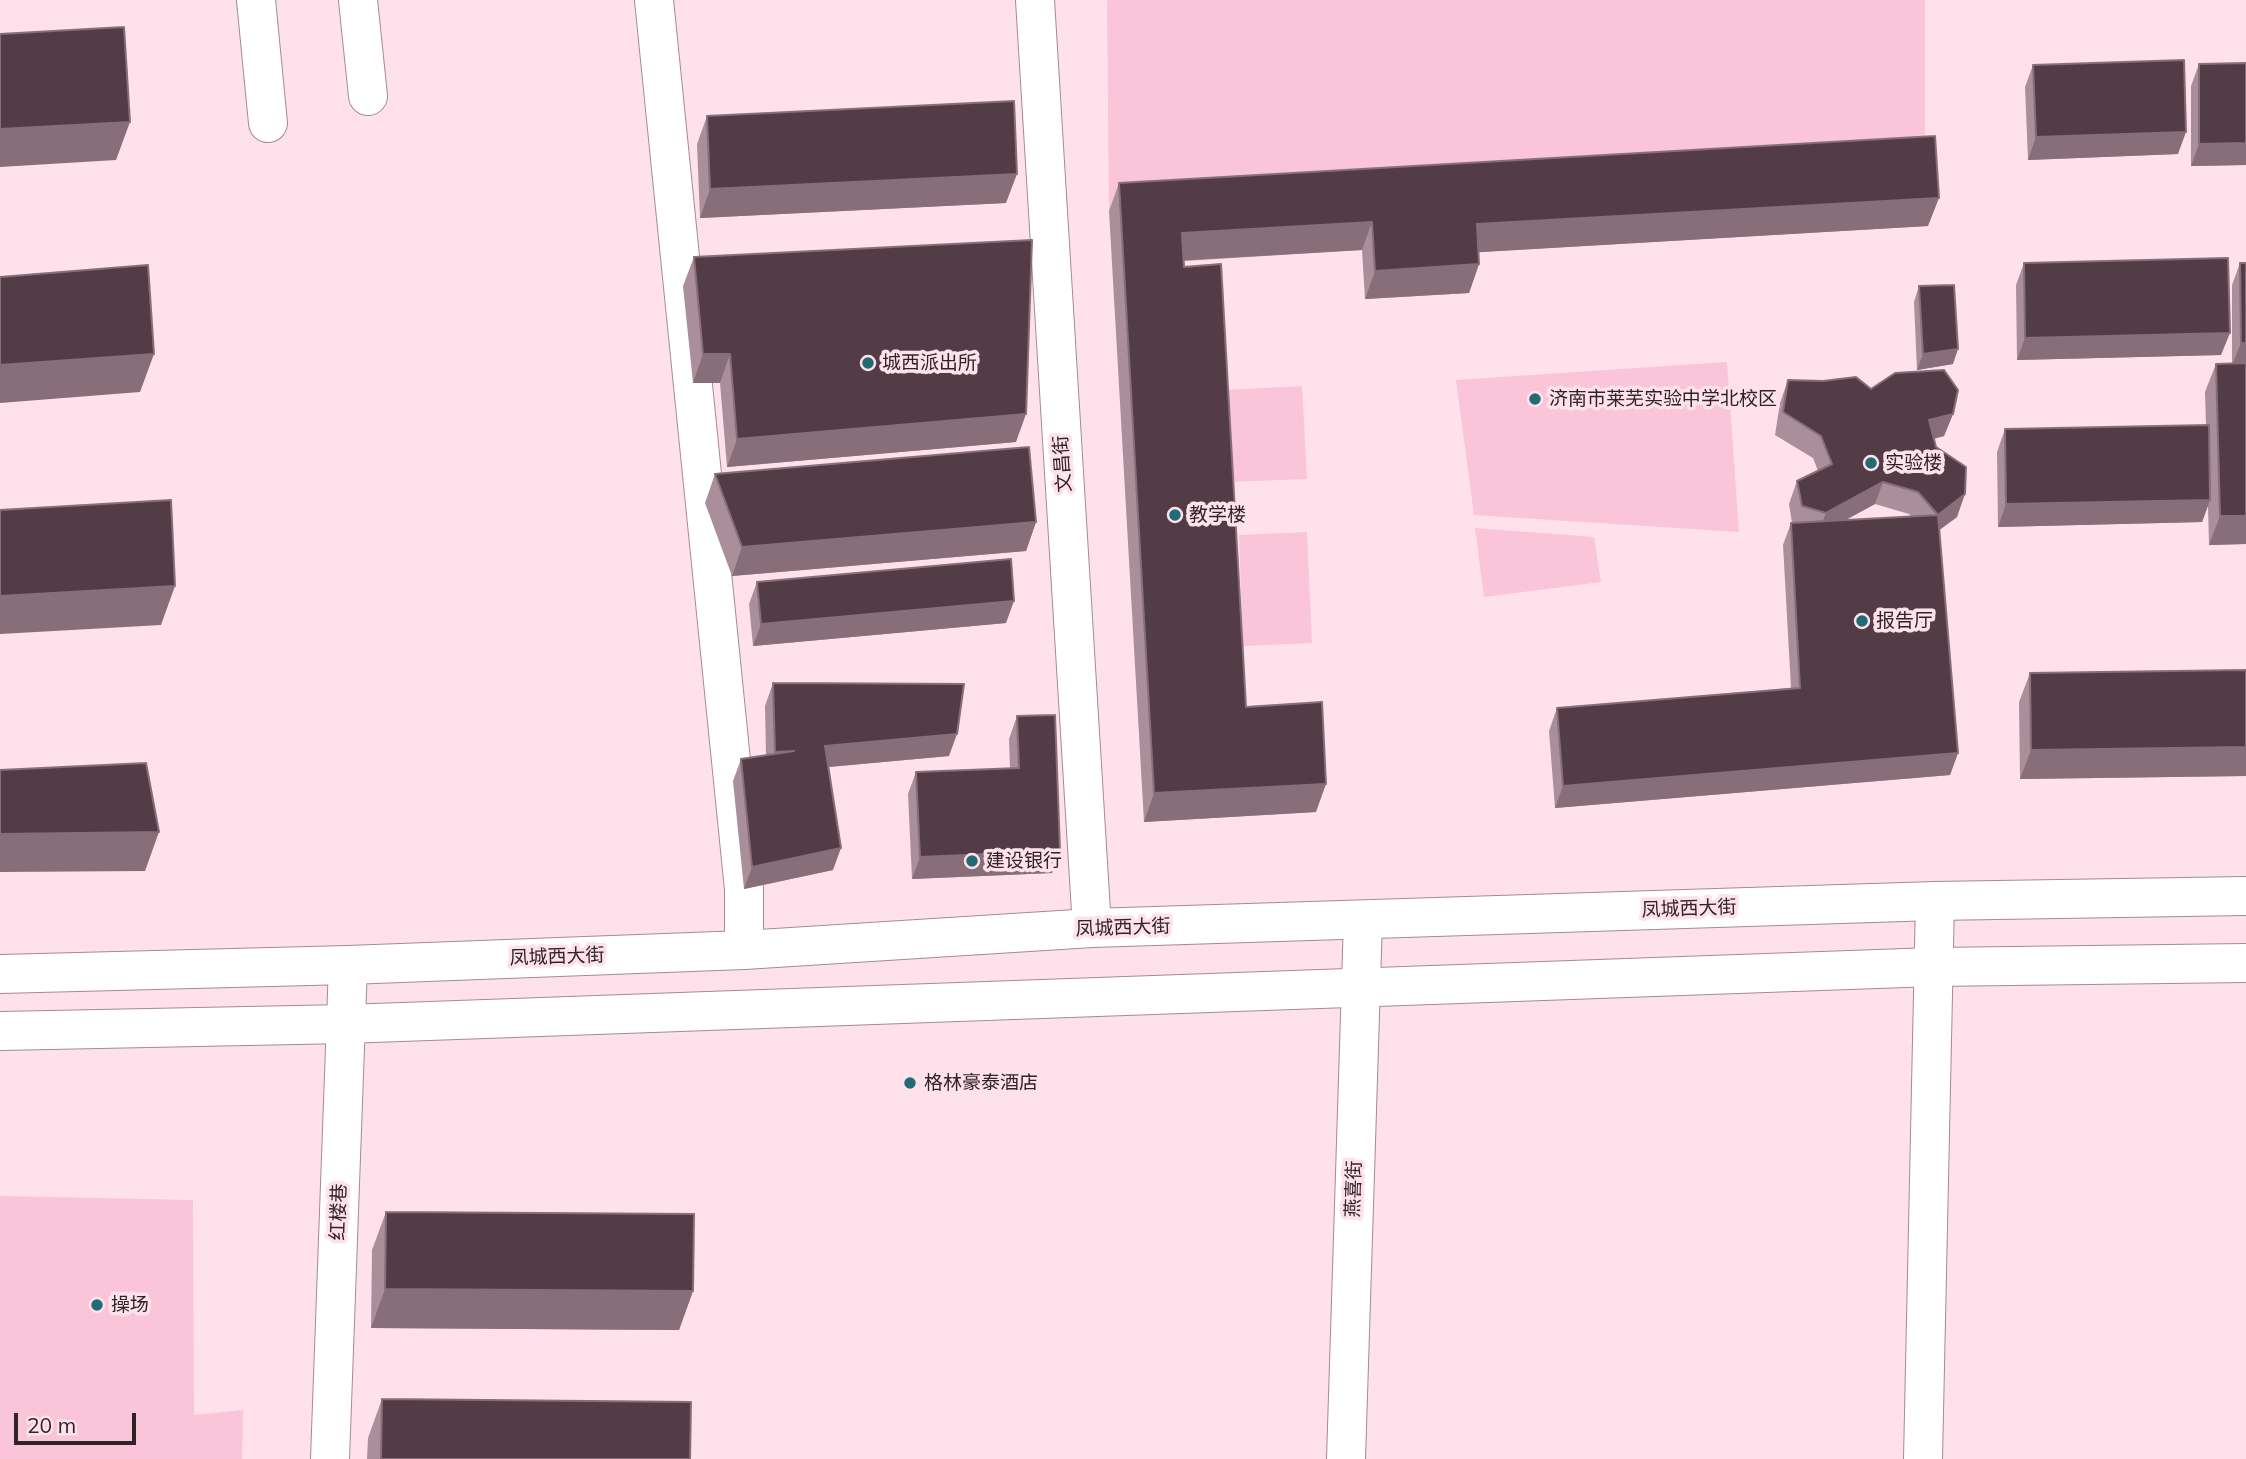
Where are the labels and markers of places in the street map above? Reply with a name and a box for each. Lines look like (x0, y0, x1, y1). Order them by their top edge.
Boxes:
place label: 城西派出所 (882, 352, 977, 374)
marker: 城西派出所 (860, 355, 876, 371)
place label: 济南市莱芜实验中学北校区 (1549, 388, 1777, 410)
marker: 济南市莱芜实验中学北校区 (1527, 391, 1543, 407)
place label: 实验楼 (1885, 452, 1942, 474)
marker: 实验楼 (1863, 455, 1879, 471)
place label: 教学楼 (1189, 504, 1246, 526)
marker: 教学楼 (1167, 507, 1183, 523)
place label: 报告厅 (1876, 610, 1933, 632)
marker: 报告厅 (1854, 613, 1870, 629)
place label: 建设银行 (986, 850, 1062, 872)
marker: 建设银行 (964, 853, 980, 869)
place label: 格林豪泰酒店 (924, 1072, 1038, 1094)
marker: 格林豪泰酒店 (902, 1075, 918, 1091)
place label: 操场 (111, 1294, 149, 1316)
marker: 操场 (89, 1297, 105, 1313)

